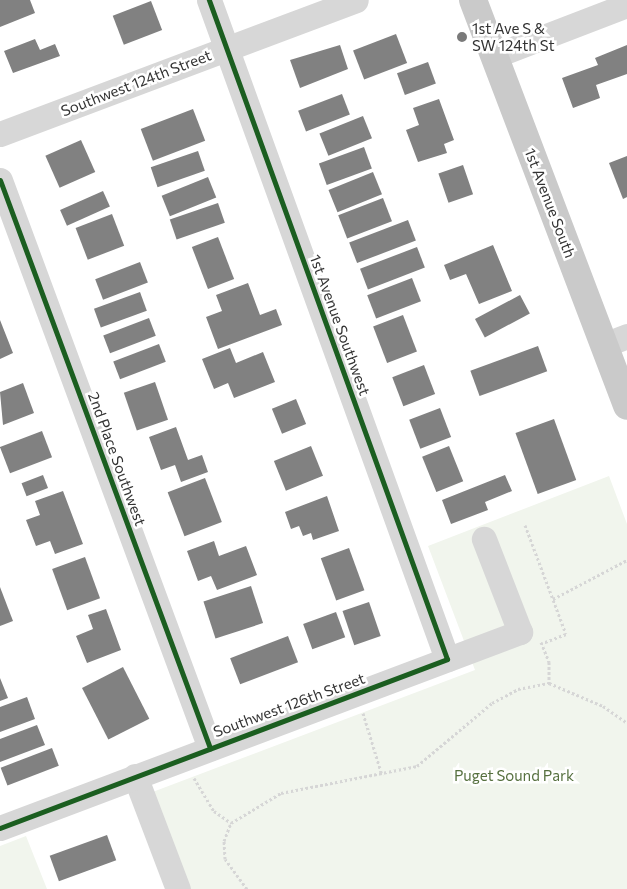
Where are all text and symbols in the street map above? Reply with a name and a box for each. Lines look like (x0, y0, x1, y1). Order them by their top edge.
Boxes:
place label: 1st Ave S & SW 124th St (472, 19, 555, 54)
marker: 1st Ave S & SW 124th St (456, 31, 468, 43)
street label: Southwest 124th Street (58, 46, 214, 120)
street label: 1st Avenue South (521, 146, 579, 260)
street label: 1st Avenue Southwest (306, 252, 374, 398)
street label: 2nd Place Southwest (84, 390, 150, 528)
street label: Southwest 126th Street (211, 669, 367, 741)
park label: Puget Sound Park (454, 767, 574, 785)

